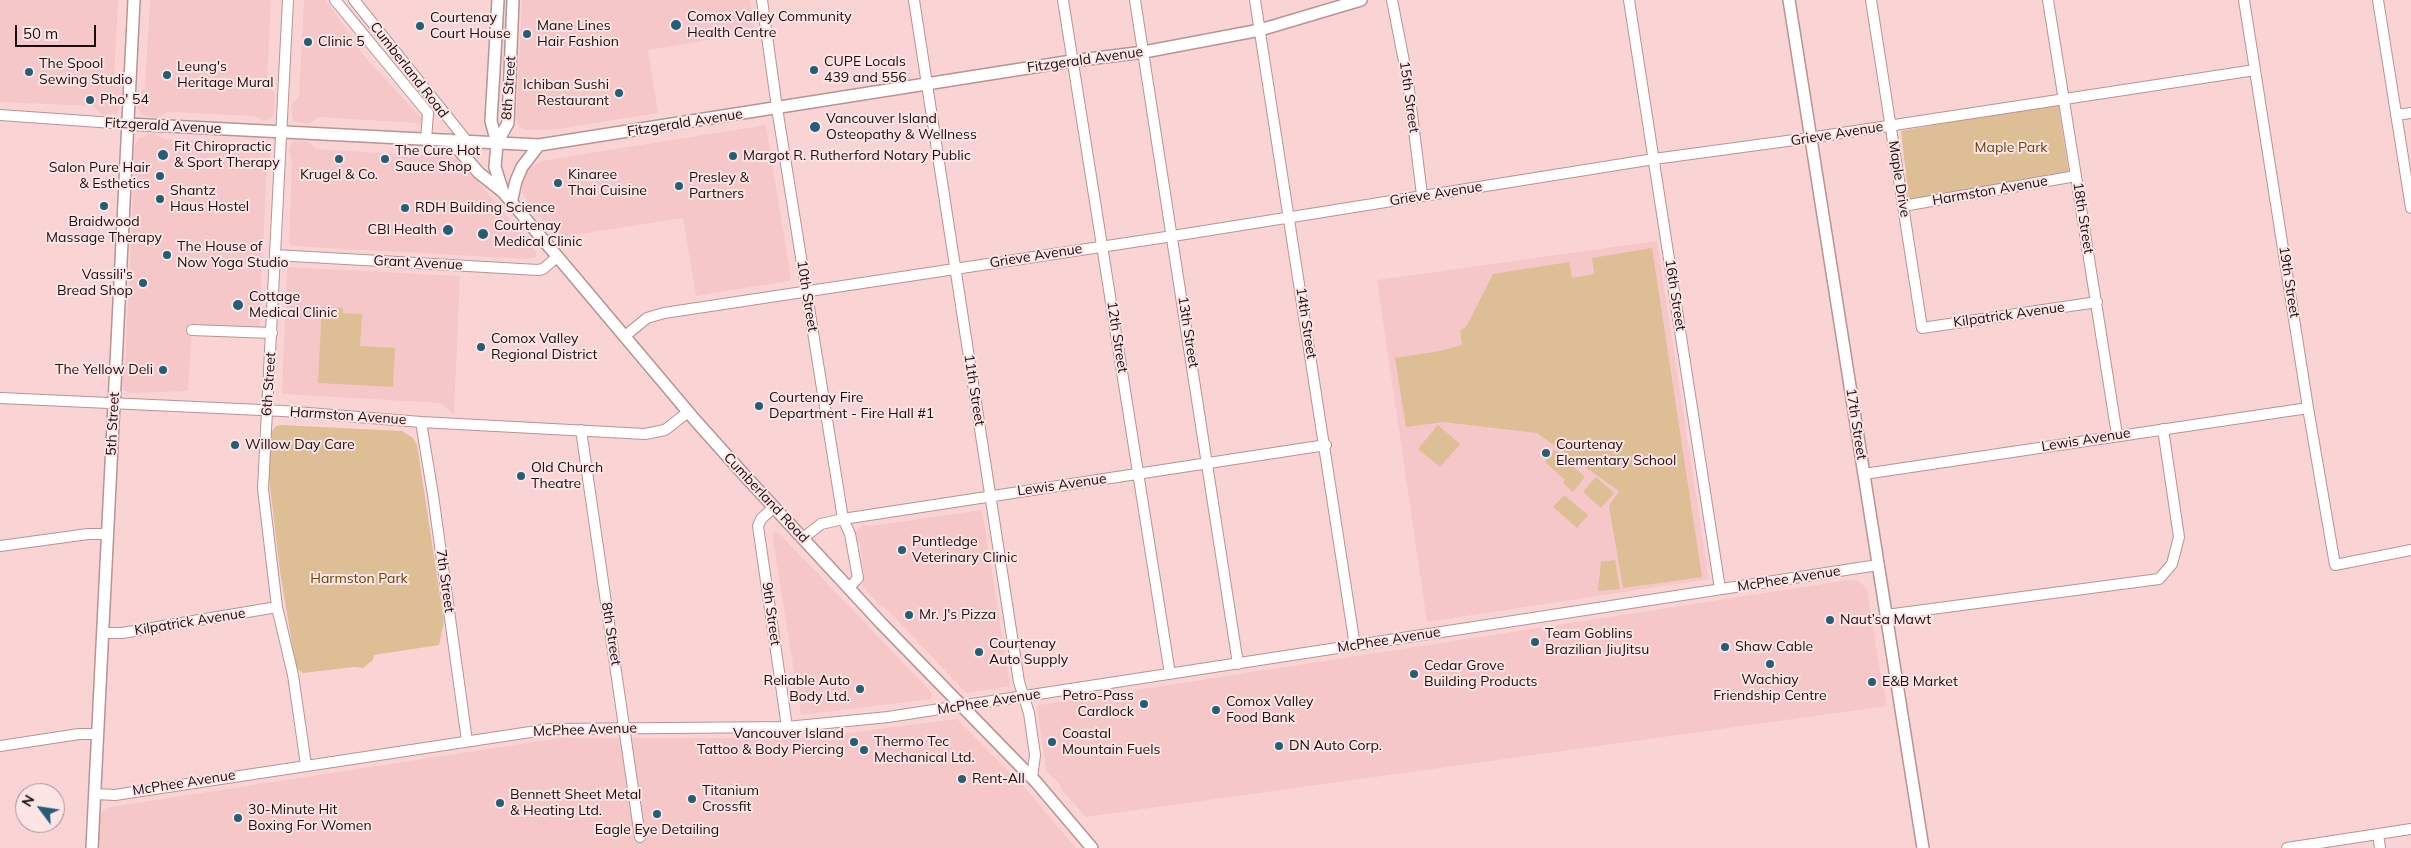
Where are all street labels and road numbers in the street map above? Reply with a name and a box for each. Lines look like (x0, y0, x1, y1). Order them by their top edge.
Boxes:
street label: Cumberland Road (366, 19, 452, 121)
street label: Fitzgerald Avenue (1026, 44, 1144, 76)
street label: 8th Street (498, 56, 520, 120)
street label: 15th Street (1396, 60, 1422, 134)
street label: Fitzgerald Avenue (626, 106, 744, 140)
street label: Fitzgerald Avenue (104, 115, 222, 137)
street label: Grieve Avenue (1789, 118, 1885, 150)
street label: Maple Drive (1885, 140, 1913, 218)
street label: Harmston Avenue (1931, 173, 2049, 209)
street label: Grieve Avenue (1388, 178, 1484, 210)
street label: 18th Street (2069, 181, 2097, 255)
street label: Grieve Avenue (988, 240, 1084, 272)
street label: 19th Street (2275, 245, 2303, 319)
street label: Grant Avenue (373, 252, 463, 274)
street label: 16th Street (1661, 258, 1689, 332)
street label: 10th Street (793, 259, 821, 333)
street label: 14th Street (1292, 286, 1320, 360)
street label: 13th Street (1174, 295, 1202, 369)
street label: Kilpatrick Avenue (1952, 299, 2066, 331)
street label: 12th Street (1103, 300, 1131, 374)
street label: 6th Street (258, 352, 280, 416)
street label: 11th Street (960, 353, 988, 427)
street label: 17th Street (1842, 387, 1870, 461)
street label: 5th Street (103, 392, 123, 456)
street label: Harmston Avenue (289, 404, 407, 428)
street label: Lewis Avenue (2040, 425, 2132, 455)
street label: Cumberland Road (720, 449, 812, 547)
street label: Lewis Avenue (1016, 470, 1108, 500)
street label: 7th Street (432, 548, 458, 614)
street label: McPhee Avenue (1736, 563, 1842, 595)
street label: 9th Street (758, 581, 784, 647)
street label: 8th Street (598, 601, 624, 667)
street label: Kilpatrick Avenue (133, 605, 247, 639)
street label: McPhee Avenue (1336, 624, 1442, 656)
street label: McPhee Avenue (936, 686, 1042, 718)
street label: McPhee Avenue (533, 720, 637, 740)
street label: McPhee Avenue (131, 767, 237, 799)

